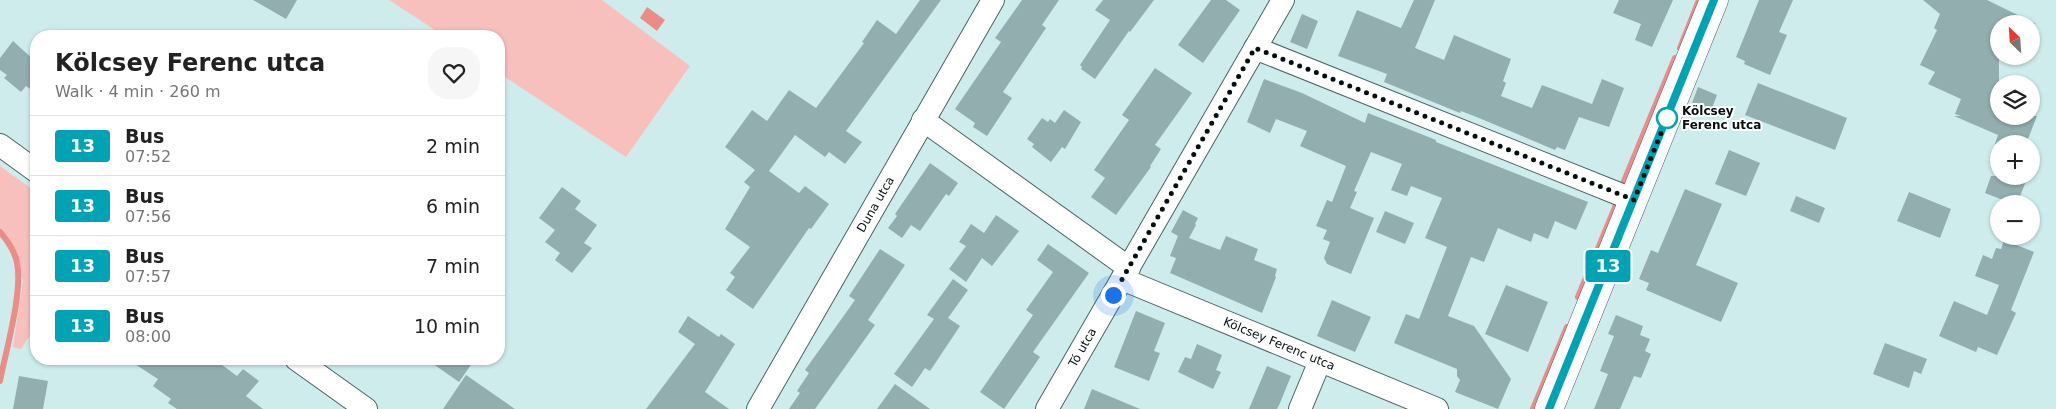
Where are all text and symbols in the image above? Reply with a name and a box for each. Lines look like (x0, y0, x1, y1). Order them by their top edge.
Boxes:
north arrow (1990, 15, 2040, 65)
map controls (1990, 15, 2040, 245)
button: heart (428, 47, 480, 99)
text: Kölcsey Ferenc utca (55, 49, 325, 77)
button: layers (1990, 75, 2040, 125)
text: Walk · 4 min · 260 m (55, 82, 220, 101)
place label: Kölcsey Ferenc utca (1682, 104, 1761, 132)
marker: Kölcsey Ferenc utca (1656, 107, 1678, 129)
text: Bus (125, 125, 164, 147)
text: 13 (70, 135, 95, 156)
text: 2 min (426, 135, 480, 157)
button: + (1990, 135, 2040, 185)
text: 07:52 (125, 147, 171, 166)
street label: Duna utca (854, 174, 897, 235)
text: Bus (125, 185, 164, 207)
text: 13 (70, 195, 95, 216)
text: 6 min (426, 195, 480, 217)
button: − (1990, 195, 2040, 245)
text: 07:56 (125, 207, 171, 226)
text: Bus (125, 245, 164, 267)
line badge: 13 (1586, 250, 1630, 282)
text: 13 (70, 255, 95, 276)
text: 7 min (426, 255, 480, 277)
text: 13 (1595, 255, 1621, 276)
text: 07:57 (125, 267, 171, 286)
your location (1101, 283, 1126, 308)
text: Bus (125, 305, 164, 327)
text: 13 (70, 315, 95, 336)
text: 10 min (414, 315, 480, 337)
street label: Kölcsey Ferenc utca (1221, 315, 1337, 373)
street label: Tó utca (1065, 325, 1099, 370)
text: 08:00 (125, 327, 171, 346)

